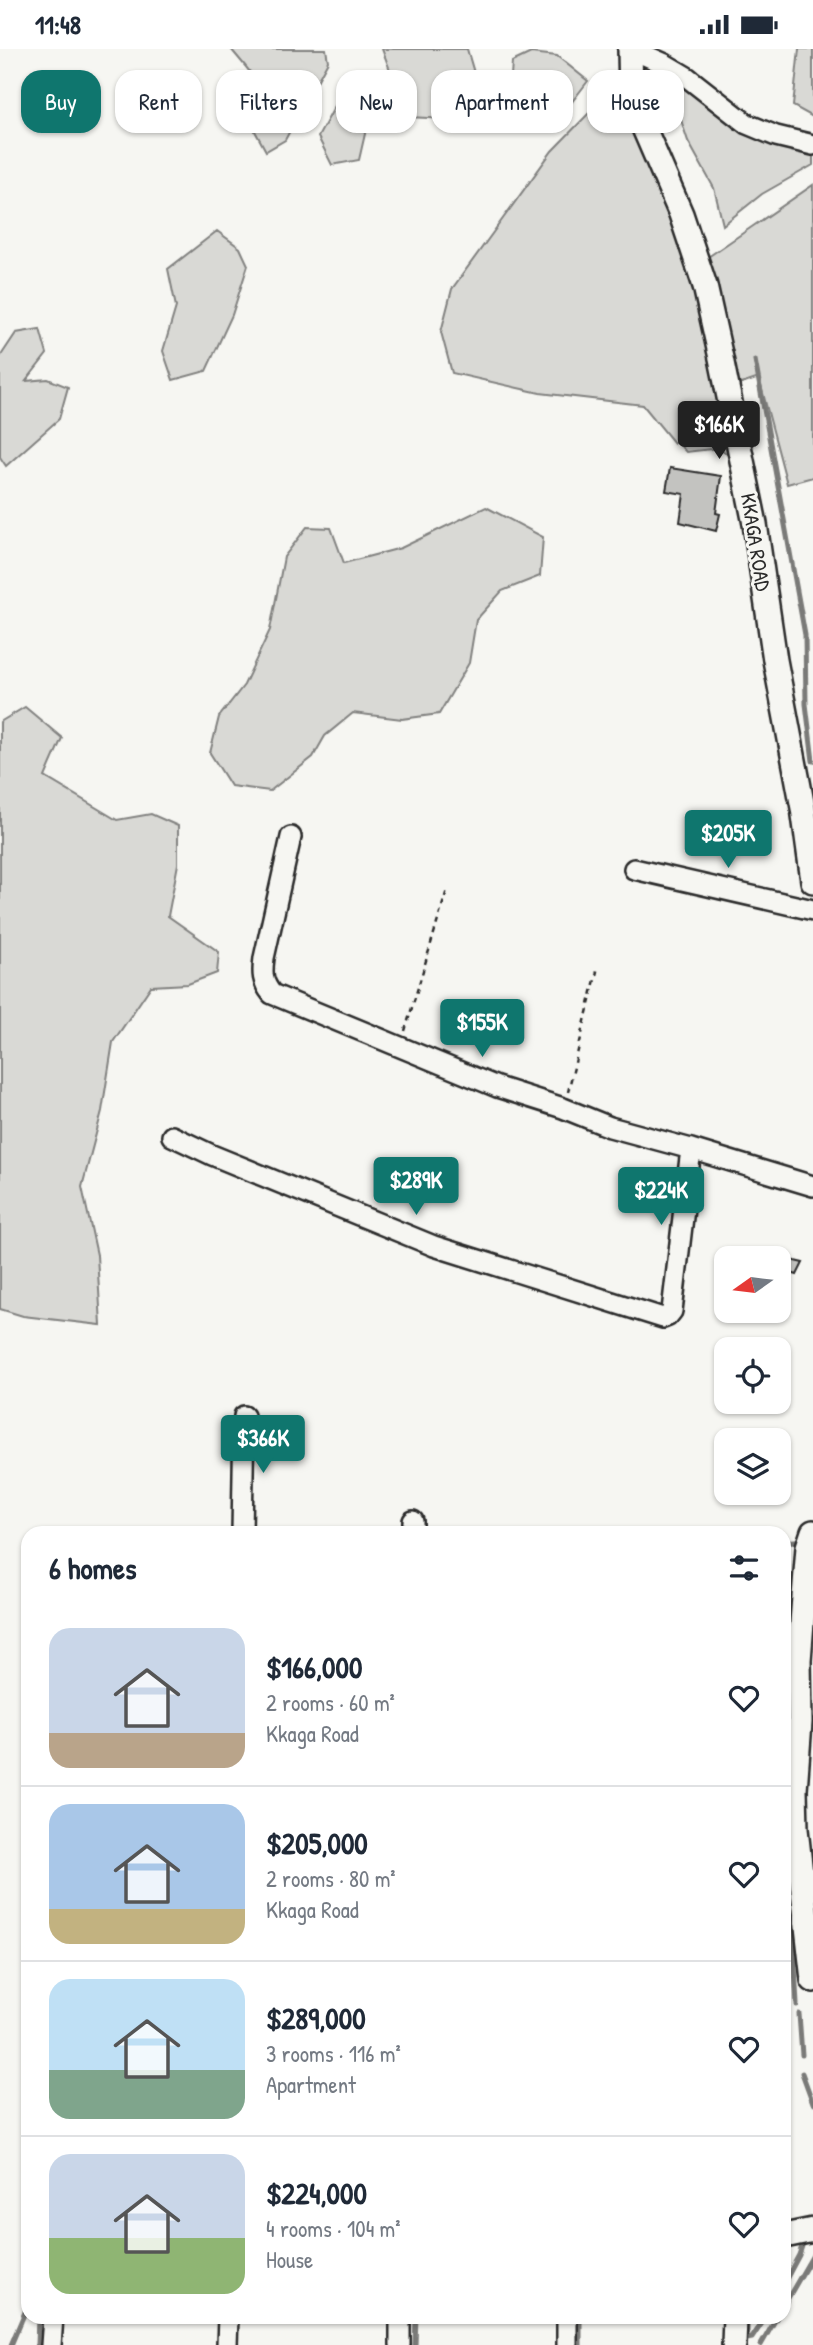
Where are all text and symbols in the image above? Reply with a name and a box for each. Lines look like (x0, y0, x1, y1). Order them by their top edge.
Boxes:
text: 11:48 (35, 7, 81, 42)
chip: Buy (21, 70, 101, 133)
chip: Rent (115, 70, 202, 133)
chip: Filters (216, 70, 322, 133)
chip: New (336, 70, 417, 133)
chip: Apartment (431, 70, 573, 133)
chip: House (587, 70, 684, 133)
pin: $166K (670, 401, 768, 461)
text: $166K (694, 408, 744, 439)
street label: KKAGA ROAD (734, 491, 778, 593)
pin: $205K (679, 811, 777, 870)
text: $205K (701, 817, 755, 848)
pin: $155K (433, 999, 531, 1059)
text: $155K (456, 1006, 508, 1037)
pin: $289K (367, 1157, 465, 1217)
text: $289K (390, 1164, 442, 1195)
pin: $224K (612, 1167, 710, 1227)
text: $224K (634, 1174, 688, 1205)
north arrow (714, 1246, 791, 1323)
map controls (714, 1246, 791, 1505)
button: locate (714, 1337, 791, 1414)
pin: $366K (214, 1415, 312, 1475)
text: $366K (237, 1422, 289, 1453)
button: layers (714, 1428, 791, 1505)
text: 6 homes (49, 1548, 136, 1588)
icon: filters (725, 1549, 763, 1587)
text: $166,000 (266, 1647, 362, 1687)
icon: home (105, 1656, 189, 1740)
icon: heart (725, 1679, 763, 1717)
text: 2 rooms · 60 m² (266, 1687, 395, 1718)
text: Kkaga Road (266, 1718, 359, 1749)
text: $205,000 (266, 1823, 368, 1863)
icon: home (105, 1832, 189, 1916)
icon: heart (725, 1855, 763, 1893)
text: 2 rooms · 80 m² (266, 1863, 396, 1894)
text: Kkaga Road (266, 1894, 359, 1925)
text: $289,000 (266, 1998, 366, 2038)
icon: home (105, 2007, 189, 2091)
icon: heart (725, 2030, 763, 2068)
text: 3 rooms · 116 m² (266, 2038, 401, 2069)
text: Apartment (266, 2069, 356, 2100)
text: $224,000 (266, 2173, 367, 2213)
icon: home (105, 2182, 189, 2266)
icon: heart (725, 2205, 763, 2243)
text: 4 rooms · 104 m² (266, 2213, 400, 2244)
text: House (266, 2244, 313, 2275)

